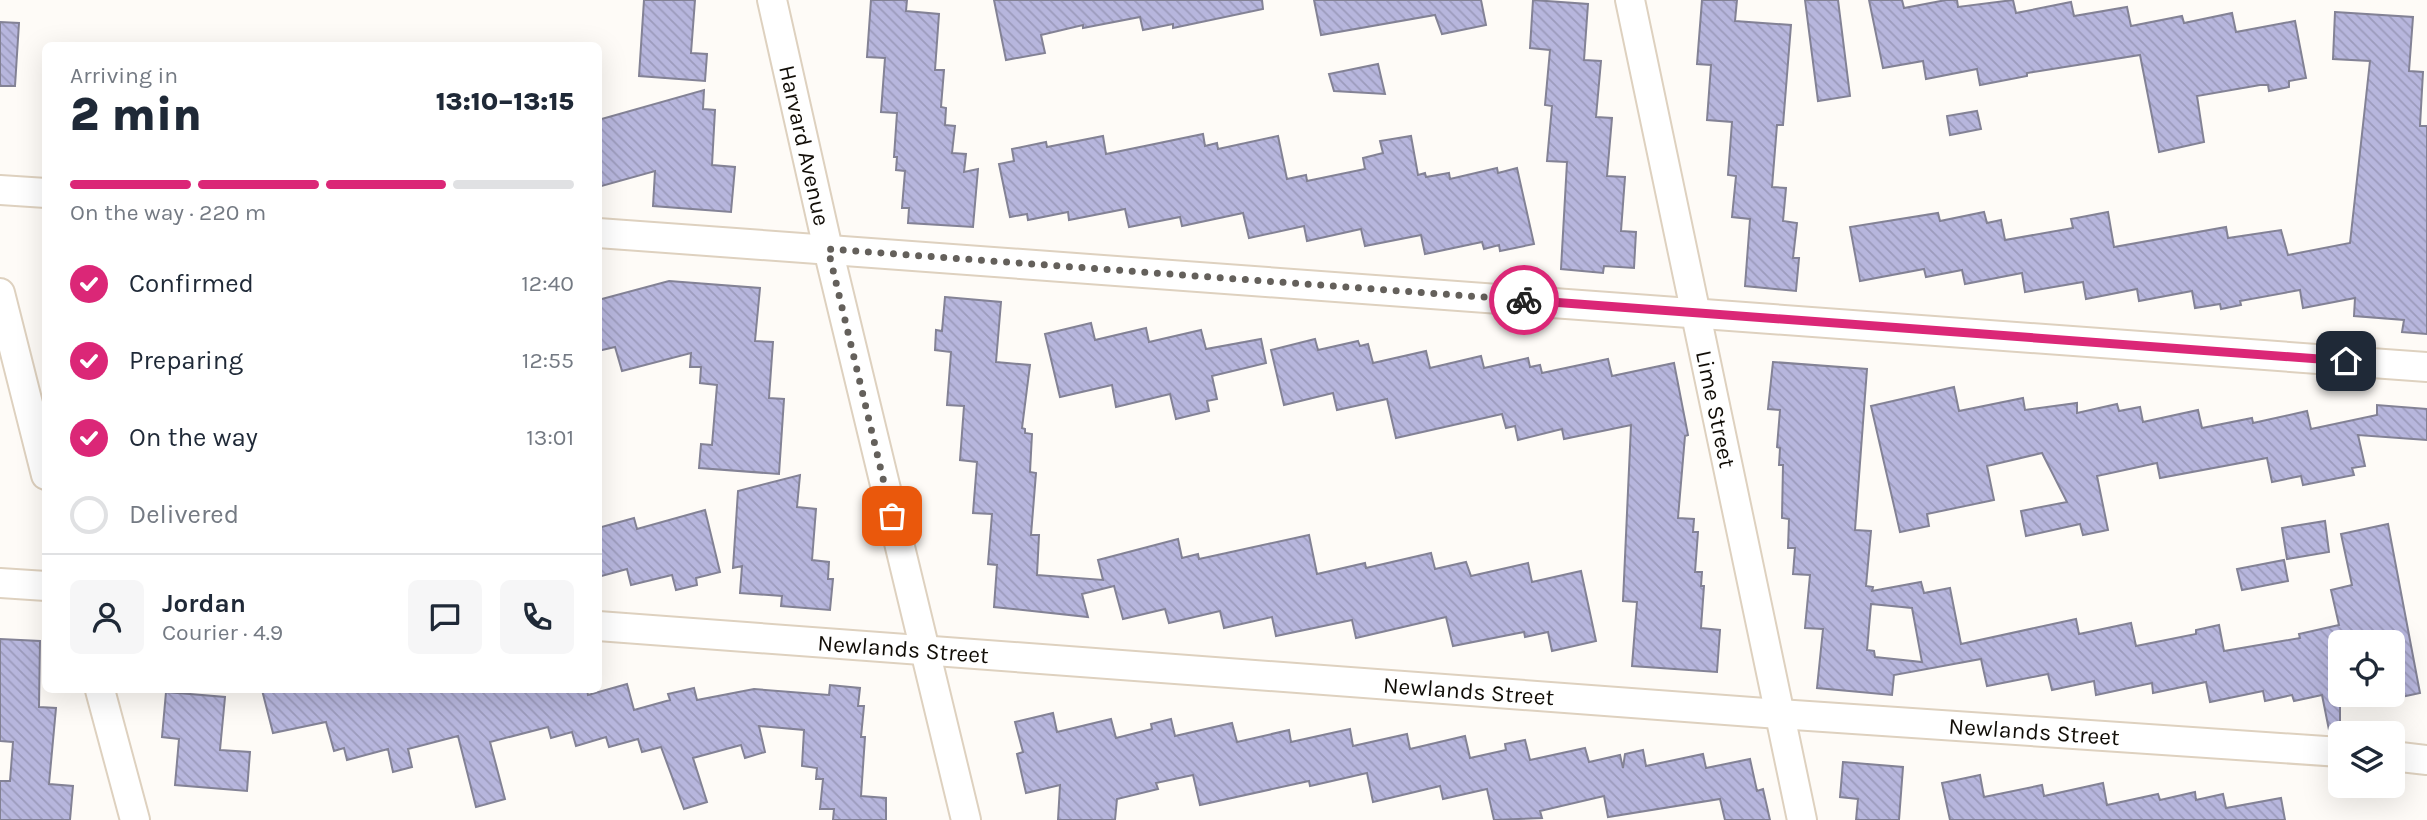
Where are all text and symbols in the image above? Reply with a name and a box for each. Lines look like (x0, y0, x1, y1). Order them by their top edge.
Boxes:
text: Arriving in (70, 62, 178, 89)
street label: Harvard Avenue (774, 63, 836, 228)
text: 13:10–13:15 (436, 86, 574, 117)
text: 2 min (70, 88, 202, 142)
text: On the way · 220 m (70, 199, 266, 226)
icon: check (70, 265, 108, 303)
courier (1489, 265, 1559, 335)
text: Confirmed (129, 268, 254, 299)
text: 12:40 (521, 270, 574, 297)
icon: bike (1505, 281, 1543, 319)
pin (2316, 331, 2376, 391)
icon: check (70, 342, 108, 380)
icon: home (2327, 342, 2365, 380)
text: Preparing (129, 345, 243, 376)
text: 12:55 (522, 347, 574, 374)
street label: Lime Street (1690, 348, 1741, 471)
icon: check (70, 419, 108, 457)
text: On the way (129, 422, 258, 453)
text: 13:01 (526, 424, 574, 451)
pin (862, 486, 922, 546)
icon: bag (873, 497, 911, 535)
text: Delivered (129, 499, 239, 530)
button: person (70, 580, 144, 654)
button: chat (408, 580, 482, 654)
button: phone (500, 580, 574, 654)
text: Jordan (162, 588, 246, 619)
text: Courier · 4.9 (162, 619, 283, 646)
street label: Newlands Street (817, 629, 990, 669)
map controls (2328, 630, 2405, 798)
button: locate (2328, 630, 2405, 707)
street label: Newlands Street (1382, 671, 1556, 711)
street label: Newlands Street (1948, 712, 2121, 751)
button: layers (2328, 721, 2405, 798)

